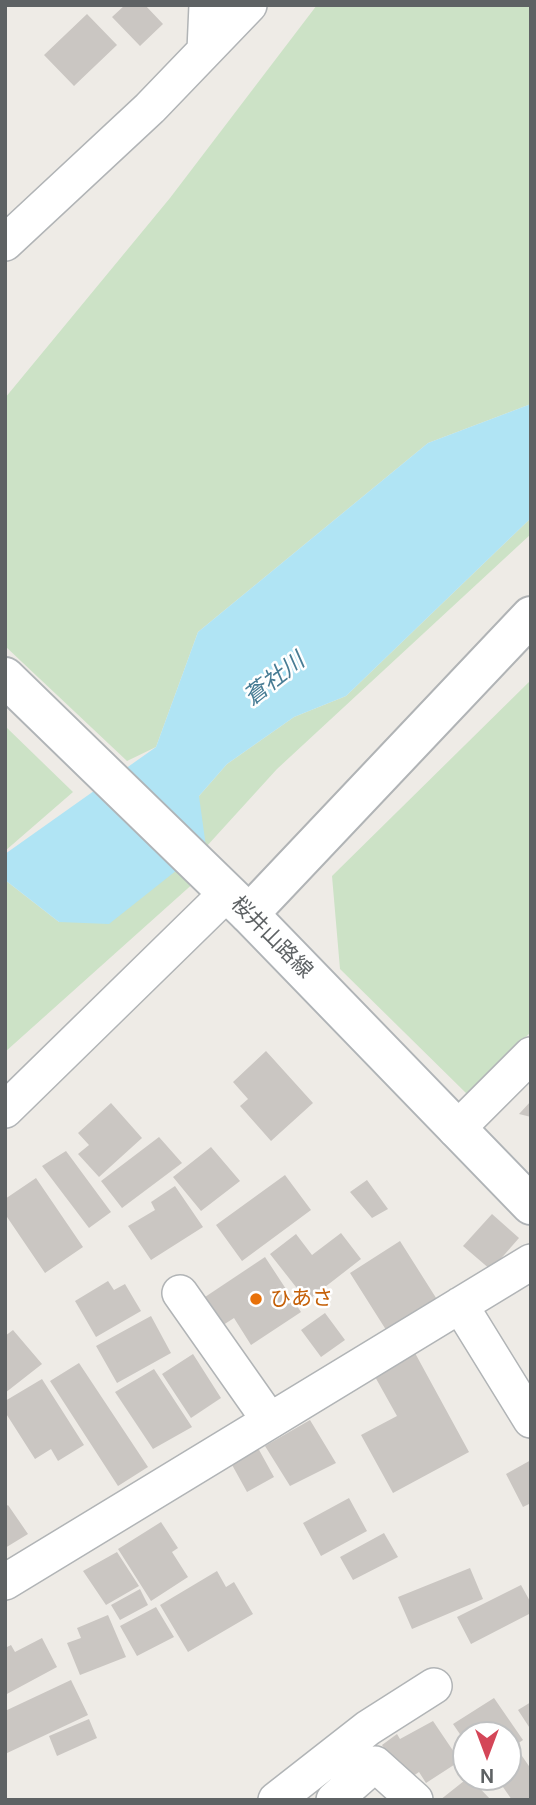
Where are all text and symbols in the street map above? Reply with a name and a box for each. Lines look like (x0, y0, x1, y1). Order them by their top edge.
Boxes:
water label: 蒼社川 (239, 648, 311, 712)
street label: 桜井山路線 (225, 892, 317, 984)
place label: ひあさ (270, 1286, 333, 1312)
marker: ひあさ (248, 1291, 264, 1307)
north arrow (452, 1721, 522, 1791)
text: N (480, 1763, 494, 1788)

